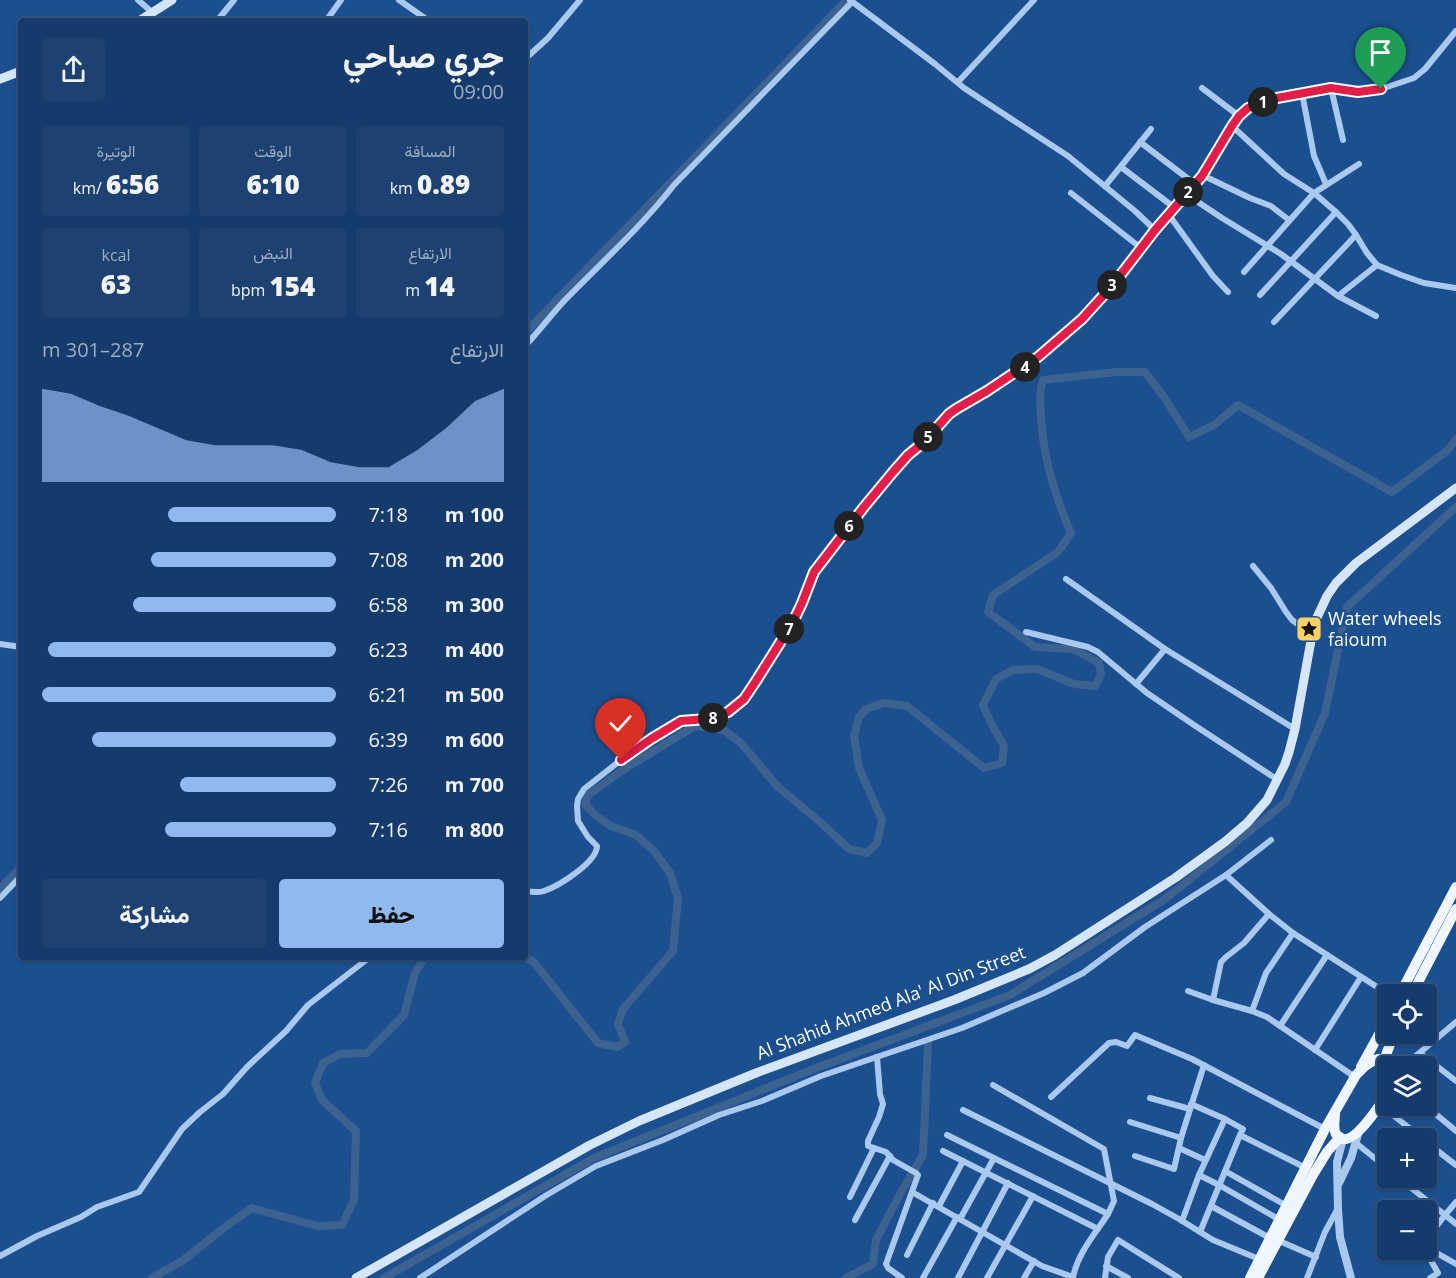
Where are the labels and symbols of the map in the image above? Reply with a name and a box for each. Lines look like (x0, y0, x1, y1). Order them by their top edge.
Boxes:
pin (1355, 27, 1406, 89)
pin: 1 (1248, 87, 1278, 117)
pin: 2 (1173, 177, 1203, 207)
pin: 3 (1097, 270, 1127, 300)
pin: 4 (1010, 352, 1040, 382)
pin: 5 (913, 422, 943, 452)
pin: 6 (834, 511, 864, 541)
place label: Water wheels faioum (1328, 606, 1442, 651)
pin: 7 (774, 614, 804, 644)
place icon: Water wheels faioum (1294, 614, 1324, 644)
pin (595, 698, 646, 760)
pin: 8 (698, 703, 728, 733)
street label: Al Shahid Ahmed Ala' Al Din Street (753, 940, 1029, 1065)

